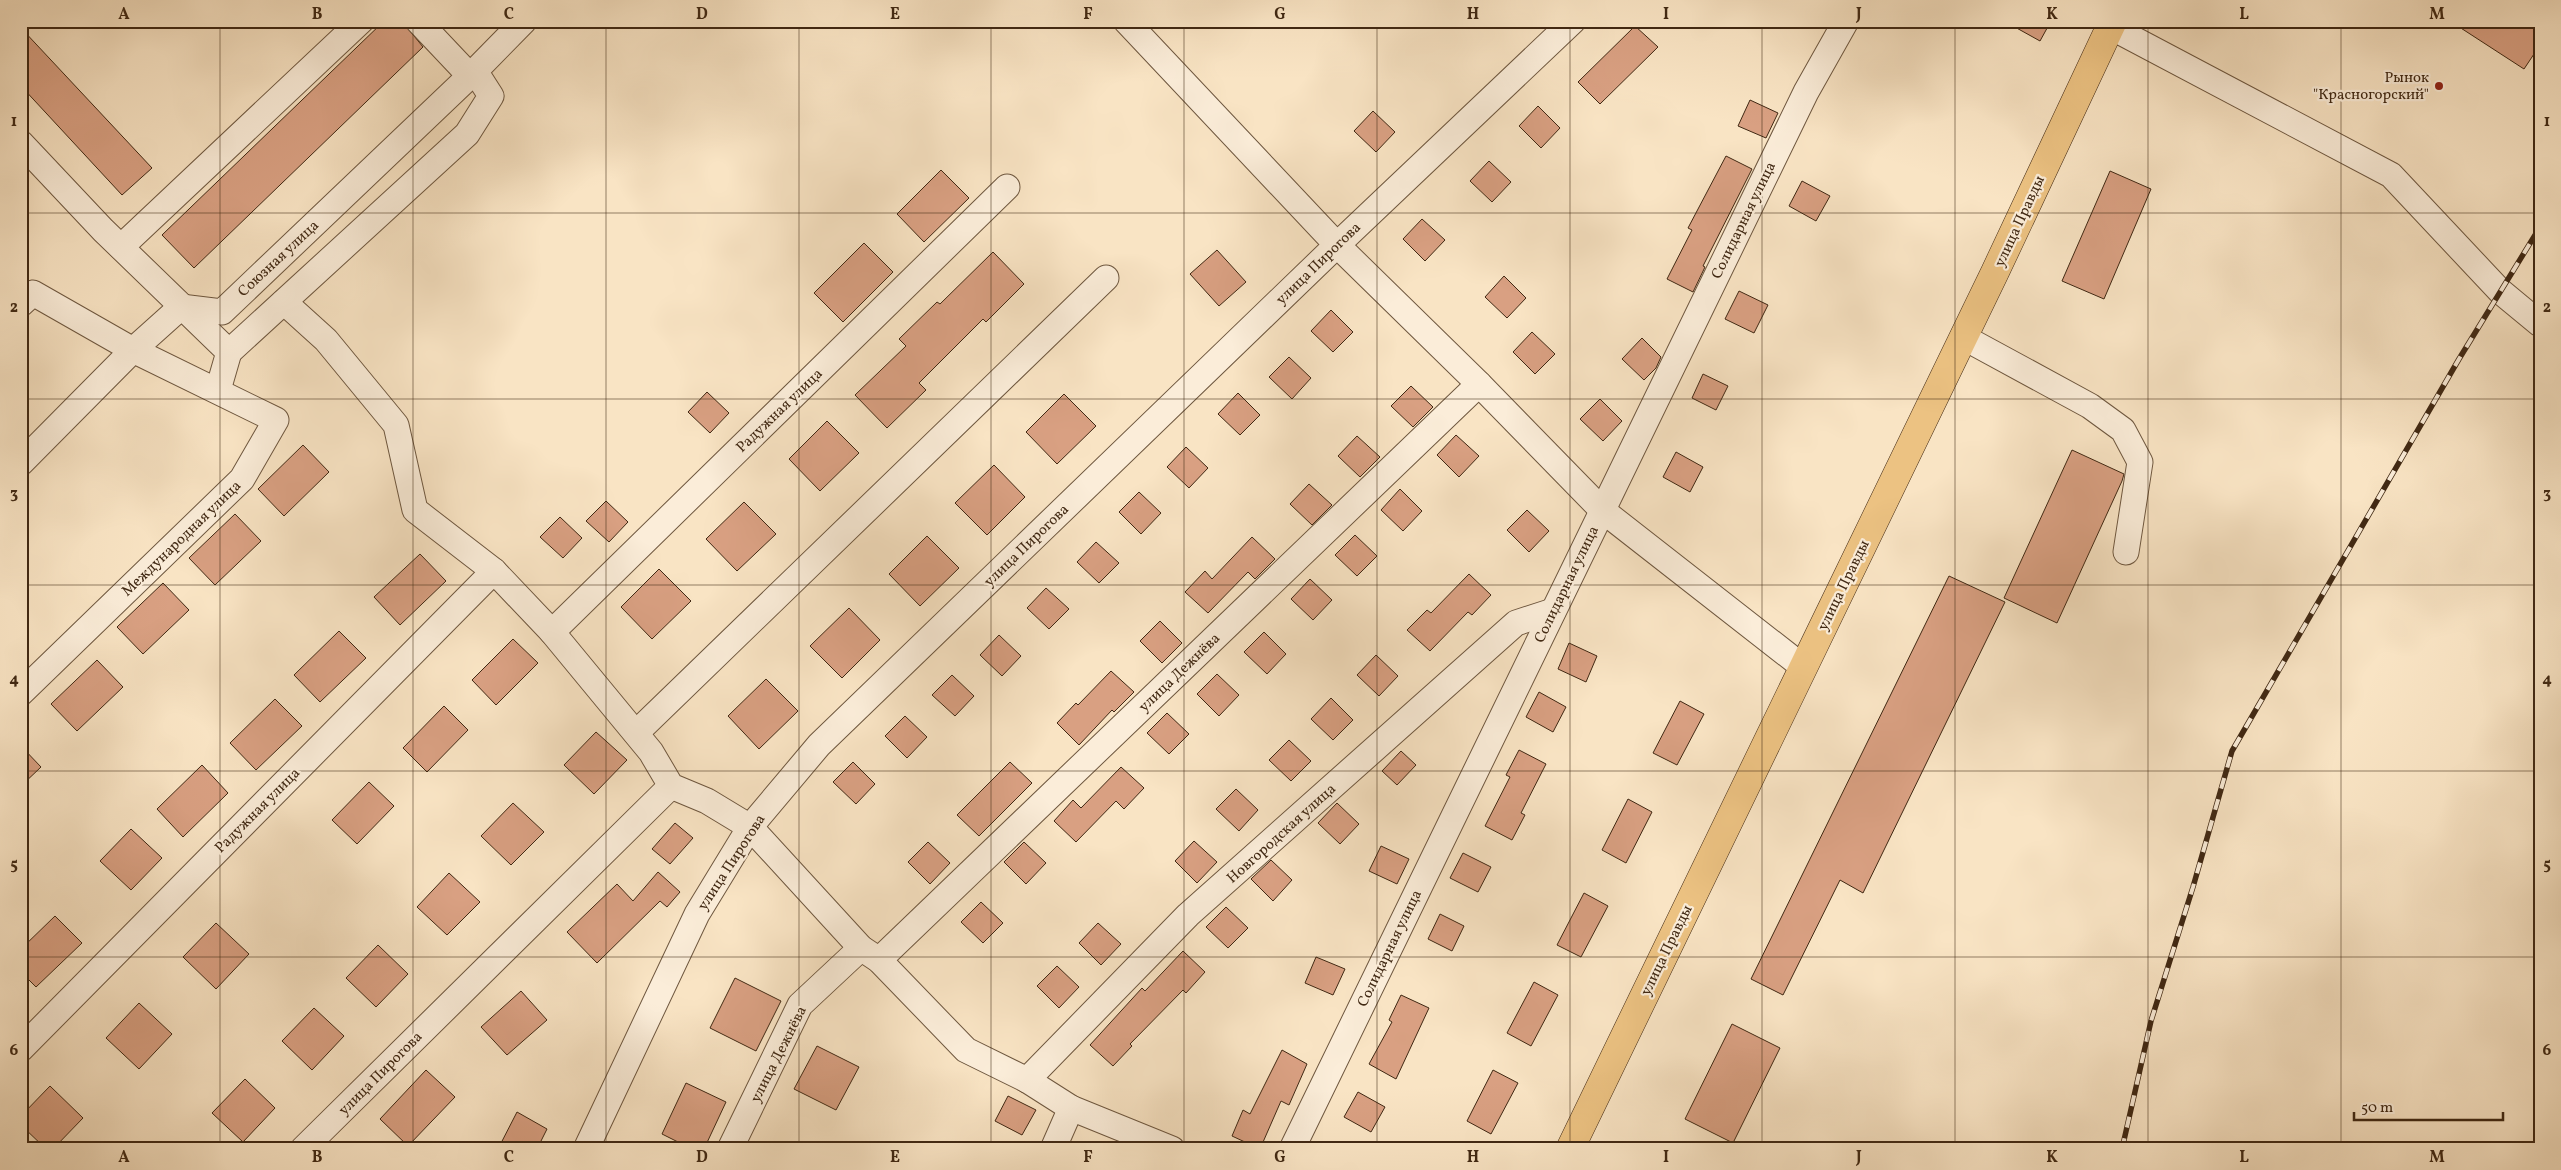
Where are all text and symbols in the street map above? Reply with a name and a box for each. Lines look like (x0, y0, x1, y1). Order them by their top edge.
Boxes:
text: A (118, 4, 130, 26)
text: B (312, 4, 323, 26)
text: C (504, 4, 514, 26)
text: D (696, 4, 708, 26)
text: E (890, 4, 900, 26)
text: F (1083, 4, 1093, 26)
text: G (1274, 4, 1286, 26)
text: H (1467, 4, 1479, 26)
text: I (1663, 4, 1669, 26)
text: J (1855, 4, 1862, 26)
text: K (2046, 4, 2058, 26)
text: L (2239, 4, 2249, 26)
text: M (2429, 4, 2445, 26)
place label: Рынок "Красногорский" (2313, 68, 2429, 106)
marker: Рынок "Красногорский" (2433, 80, 2445, 92)
text: 1 (11, 111, 17, 133)
text: 1 (2544, 111, 2550, 133)
street label: Солидарная улица (1707, 159, 1782, 283)
street label: улица Правды (1990, 172, 2051, 271)
street label: Союзная улица (234, 216, 324, 302)
street label: улица Пирогова (1272, 218, 1366, 310)
text: 2 (10, 297, 18, 319)
text: 2 (2543, 297, 2551, 319)
street label: Радужная улица (732, 364, 828, 458)
street label: Международная улица (118, 476, 247, 602)
text: 3 (10, 483, 18, 505)
text: 3 (2543, 483, 2551, 505)
street label: улица Пирогова (980, 500, 1074, 592)
street label: Солидарная улица (1530, 523, 1605, 647)
street label: улица Правды (1813, 536, 1876, 635)
street label: улица Дежнёва (1135, 629, 1225, 717)
text: 4 (9, 669, 19, 691)
text: 4 (2542, 669, 2552, 691)
street label: Радужная улица (211, 764, 306, 859)
street label: Новгородская улица (1223, 779, 1341, 889)
street label: улица Пирогова (693, 811, 771, 915)
text: 5 (10, 854, 18, 876)
text: 5 (2543, 854, 2551, 876)
street label: Солидарная улица (1353, 887, 1428, 1011)
street label: улица Правды (1636, 901, 1699, 1000)
street label: улица Дежнёва (746, 1003, 813, 1107)
street label: улица Пирогова (334, 1027, 428, 1121)
text: 6 (10, 1040, 19, 1062)
text: 6 (2543, 1040, 2552, 1062)
scale bar (2354, 1090, 2502, 1122)
text: 50 m (2361, 1098, 2393, 1119)
text: A (118, 1147, 130, 1169)
text: B (312, 1147, 323, 1169)
text: C (504, 1147, 514, 1169)
text: D (696, 1147, 708, 1169)
text: E (890, 1147, 900, 1169)
text: F (1083, 1147, 1093, 1169)
text: G (1274, 1147, 1286, 1169)
text: H (1467, 1147, 1479, 1169)
text: I (1663, 1147, 1669, 1169)
text: J (1855, 1147, 1862, 1169)
text: K (2046, 1147, 2058, 1169)
text: L (2239, 1147, 2249, 1169)
text: M (2429, 1147, 2445, 1169)

